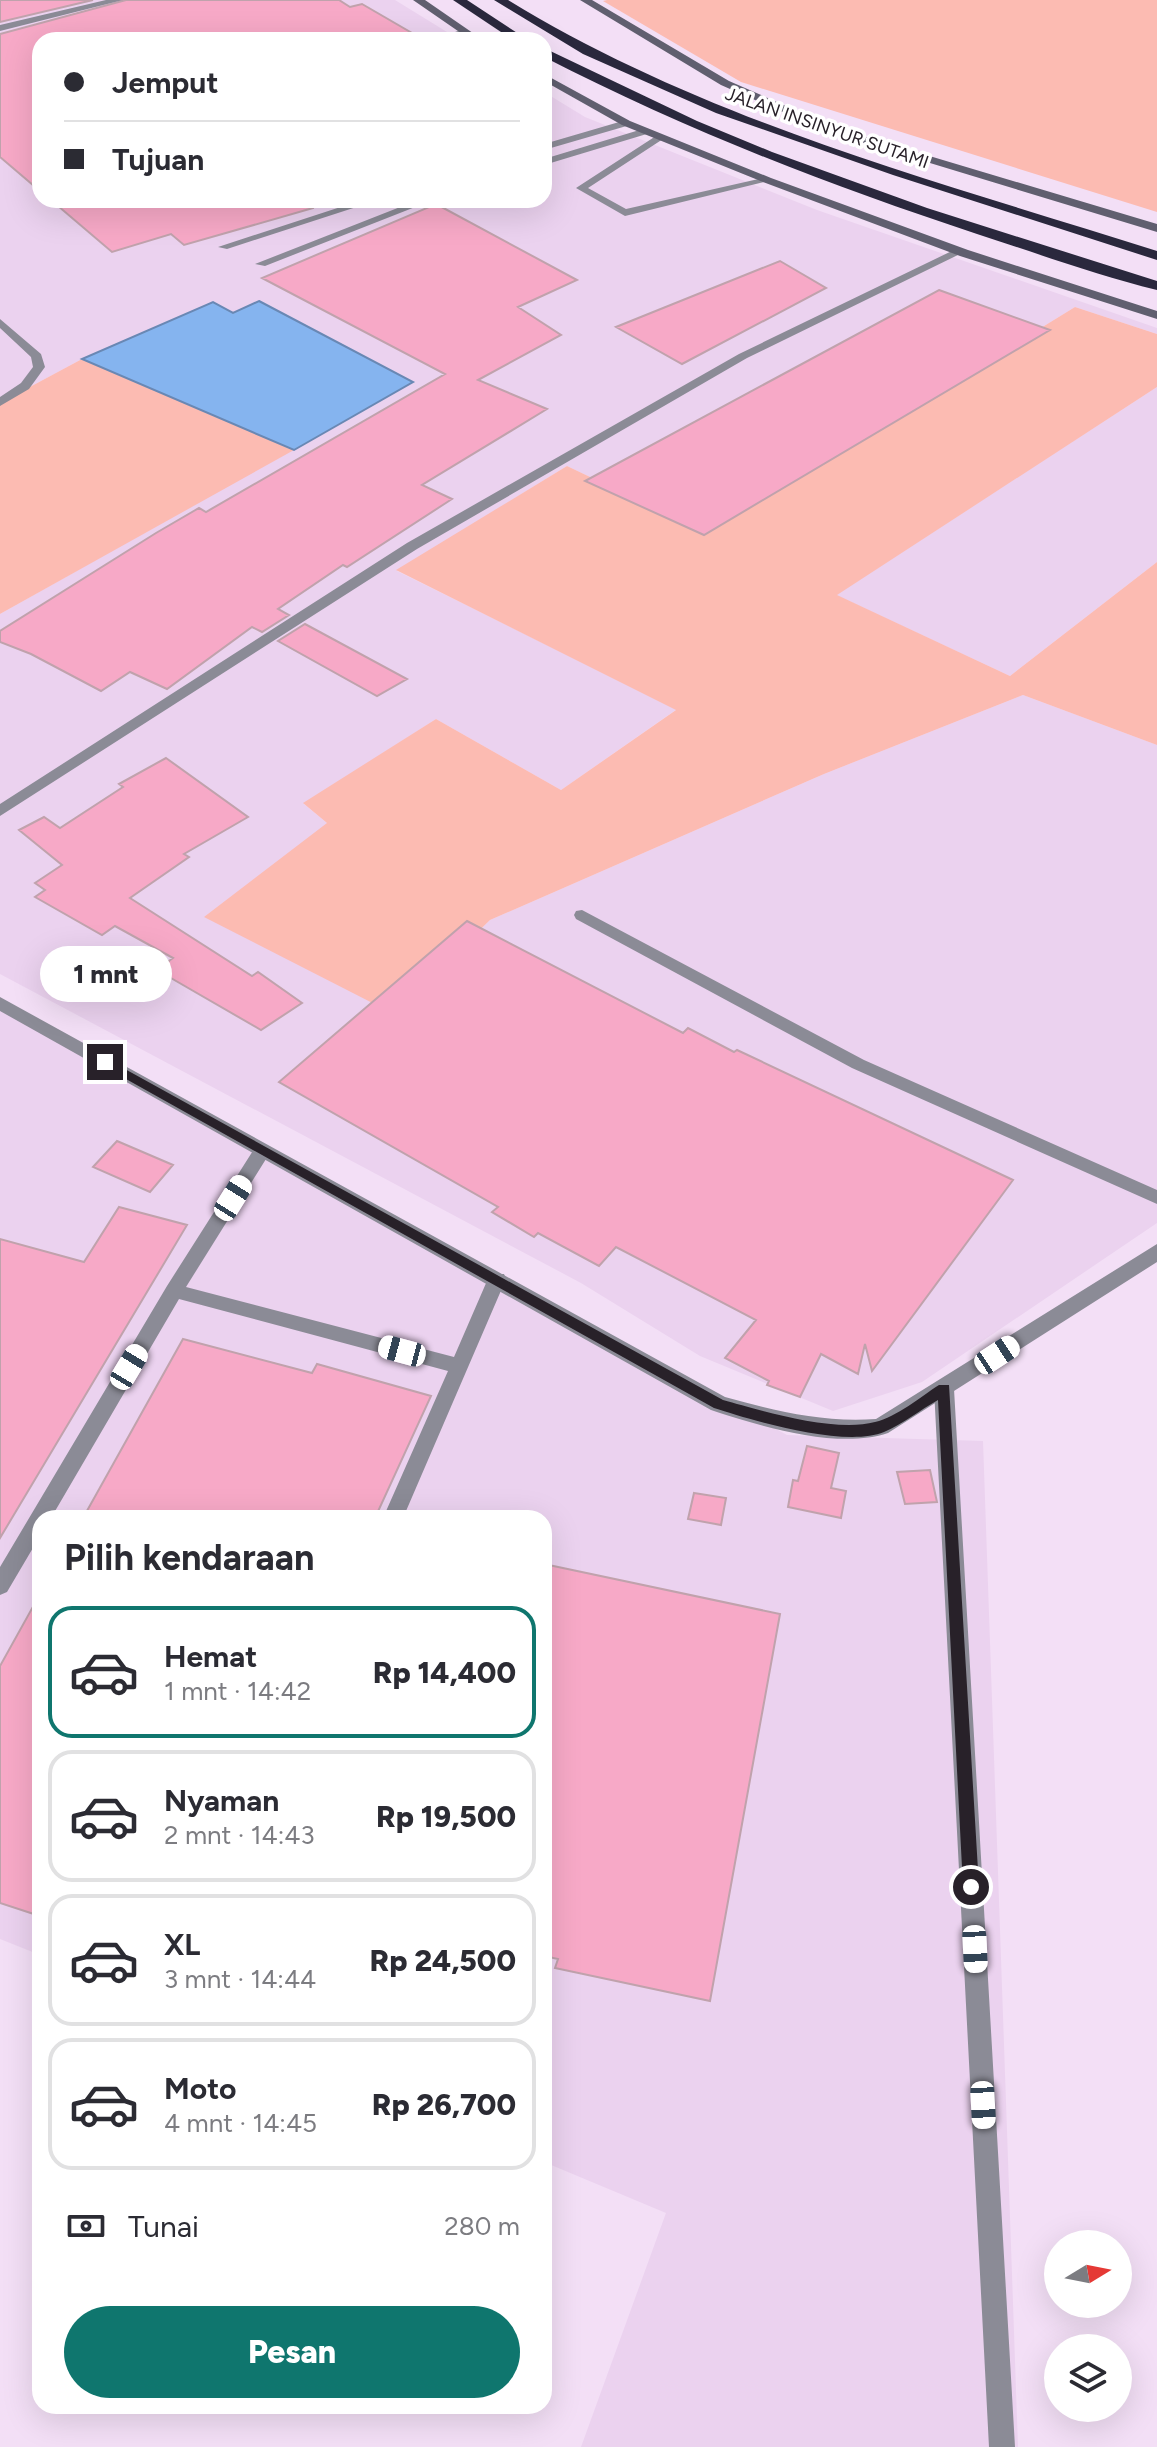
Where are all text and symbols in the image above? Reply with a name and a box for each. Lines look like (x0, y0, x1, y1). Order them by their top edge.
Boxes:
text: Jemput (112, 64, 218, 101)
street label: JALAN INSINYUR SUTAMI (722, 83, 932, 173)
text: Tujuan (112, 141, 204, 178)
callout: 1 mnt (39, 946, 171, 1002)
text: 1 mnt (73, 958, 139, 990)
route end (87, 1044, 123, 1080)
car (210, 1171, 256, 1225)
car (970, 1332, 1024, 1378)
car (376, 1333, 428, 1369)
car (106, 1340, 152, 1394)
text: Pilih kendaraan (64, 1536, 314, 1579)
icon: car (68, 1636, 140, 1708)
text: Hemat (164, 1638, 257, 1675)
text: Rp 14,400 (373, 1654, 516, 1691)
text: 1 mnt · 14:42 (164, 1675, 311, 1707)
icon: car (68, 1780, 140, 1852)
text: Nyaman (164, 1782, 279, 1819)
text: Rp 19,500 (376, 1798, 516, 1835)
text: 2 mnt · 14:43 (164, 1819, 315, 1851)
route start (953, 1869, 989, 1905)
icon: car (68, 1924, 140, 1996)
car (962, 1924, 988, 1974)
text: XL (164, 1926, 200, 1963)
text: Rp 24,500 (370, 1942, 516, 1979)
text: 3 mnt · 14:44 (164, 1963, 316, 1995)
icon: car (68, 2068, 140, 2140)
text: Moto (164, 2070, 236, 2107)
car (970, 2080, 996, 2130)
text: Rp 26,700 (372, 2086, 516, 2123)
text: 4 mnt · 14:45 (164, 2107, 317, 2139)
icon: cash (64, 2204, 108, 2248)
text: Tunai (128, 2208, 199, 2245)
text: 280 m (444, 2210, 520, 2242)
north arrow (1044, 2230, 1132, 2318)
map controls (1044, 2230, 1132, 2422)
button: Pesan (64, 2306, 520, 2398)
button: layers (1044, 2334, 1132, 2422)

